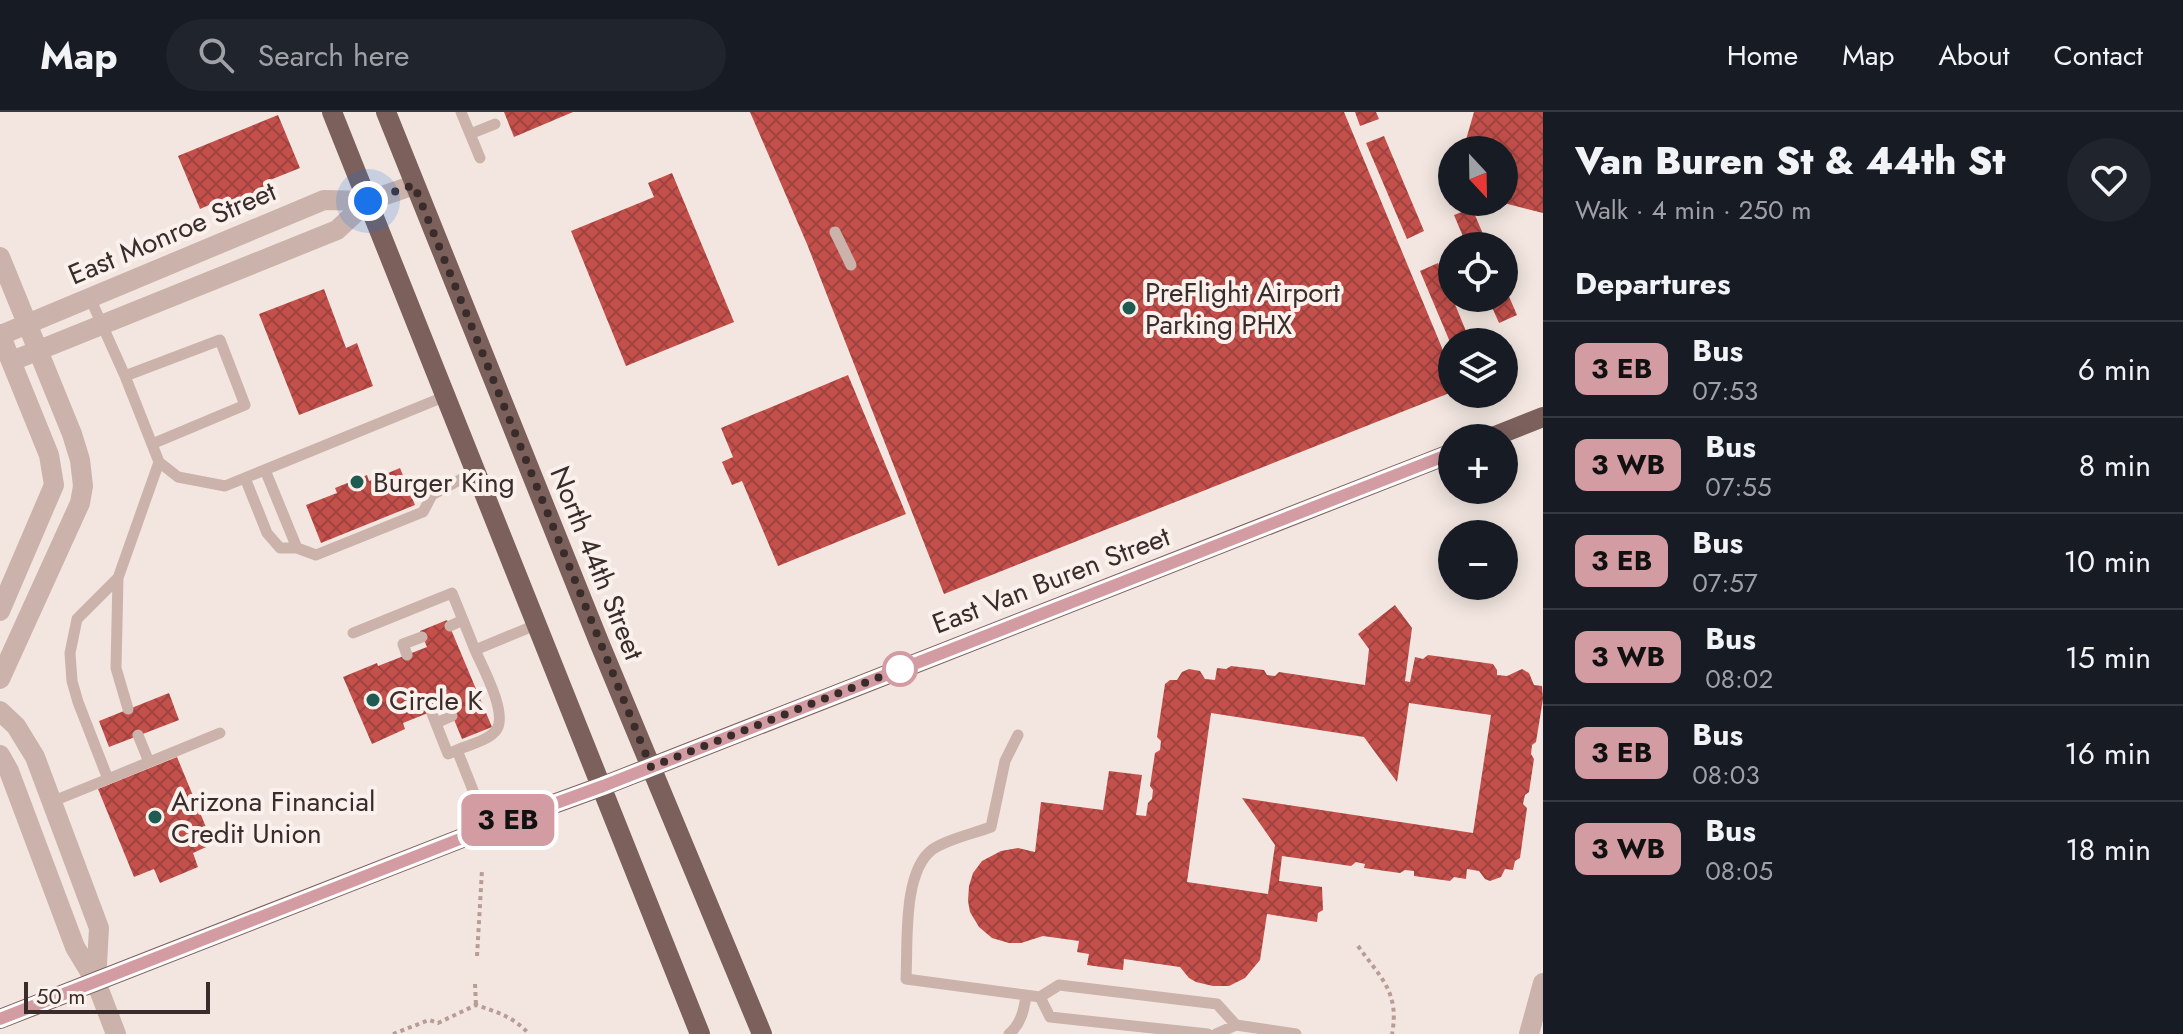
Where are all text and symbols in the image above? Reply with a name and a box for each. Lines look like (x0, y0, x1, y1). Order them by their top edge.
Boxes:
search box (166, 19, 726, 91)
text: Map (40, 28, 118, 83)
icon: search (194, 33, 238, 77)
text: Search here (258, 34, 410, 77)
text: Home (1727, 35, 1798, 76)
text: Map (1842, 35, 1894, 76)
text: About (1938, 35, 2010, 76)
text: Contact (2054, 35, 2143, 76)
text: Van Buren St & 44th St (1575, 133, 2005, 188)
north arrow (1438, 136, 1518, 216)
map controls (1438, 136, 1518, 600)
button: heart (2067, 138, 2151, 222)
street label: East Monroe Street (62, 171, 282, 295)
your location (348, 181, 388, 221)
text: Walk · 4 min · 250 m (1575, 191, 1812, 229)
button: locate (1438, 232, 1518, 312)
text: Departures (1575, 262, 1731, 305)
place label: PreFlight Airport Parking PHX (1145, 272, 1340, 345)
marker: PreFlight Airport Parking PHX (1120, 299, 1138, 317)
button: layers (1438, 328, 1518, 408)
text: Bus (1692, 329, 1743, 372)
text: 3 EB (1591, 348, 1652, 389)
text: 6 min (2078, 348, 2151, 391)
text: 07:53 (1692, 372, 1758, 410)
button: + (1438, 424, 1518, 504)
text: Bus (1705, 425, 1756, 468)
text: 3 WB (1591, 444, 1665, 485)
text: 8 min (2079, 444, 2151, 487)
street label: North 44th Street (539, 460, 655, 666)
place label: Burger King (373, 462, 515, 503)
text: 07:55 (1705, 468, 1772, 506)
marker: Burger King (348, 473, 366, 491)
street label: East Van Buren Street (926, 516, 1176, 644)
button: − (1438, 520, 1518, 600)
text: Bus (1692, 521, 1743, 564)
text: 3 EB (1591, 540, 1652, 581)
text: 10 min (2064, 540, 2151, 583)
text: 07:57 (1692, 564, 1758, 602)
text: Bus (1705, 617, 1756, 660)
text: 3 WB (1591, 636, 1665, 677)
text: 15 min (2065, 636, 2151, 679)
unlabelled marker (883, 652, 917, 686)
text: 08:02 (1705, 660, 1773, 698)
place label: Circle K (389, 680, 483, 721)
marker: Circle K (364, 691, 382, 709)
text: Bus (1692, 713, 1743, 756)
text: 3 EB (1591, 732, 1652, 773)
text: 16 min (2064, 732, 2151, 775)
text: 08:03 (1692, 756, 1760, 794)
place label: Arizona Financial Credit Union (171, 781, 375, 854)
line badge: 3 EB (452, 794, 564, 846)
text: 3 EB (477, 799, 539, 840)
marker: Arizona Financial Credit Union (146, 808, 164, 826)
text: Bus (1705, 809, 1756, 852)
text: 3 WB (1591, 828, 1665, 869)
text: 18 min (2065, 828, 2151, 871)
text: 08:05 (1705, 852, 1773, 890)
scale bar (24, 978, 210, 1014)
text: 50 m (36, 980, 85, 1012)

